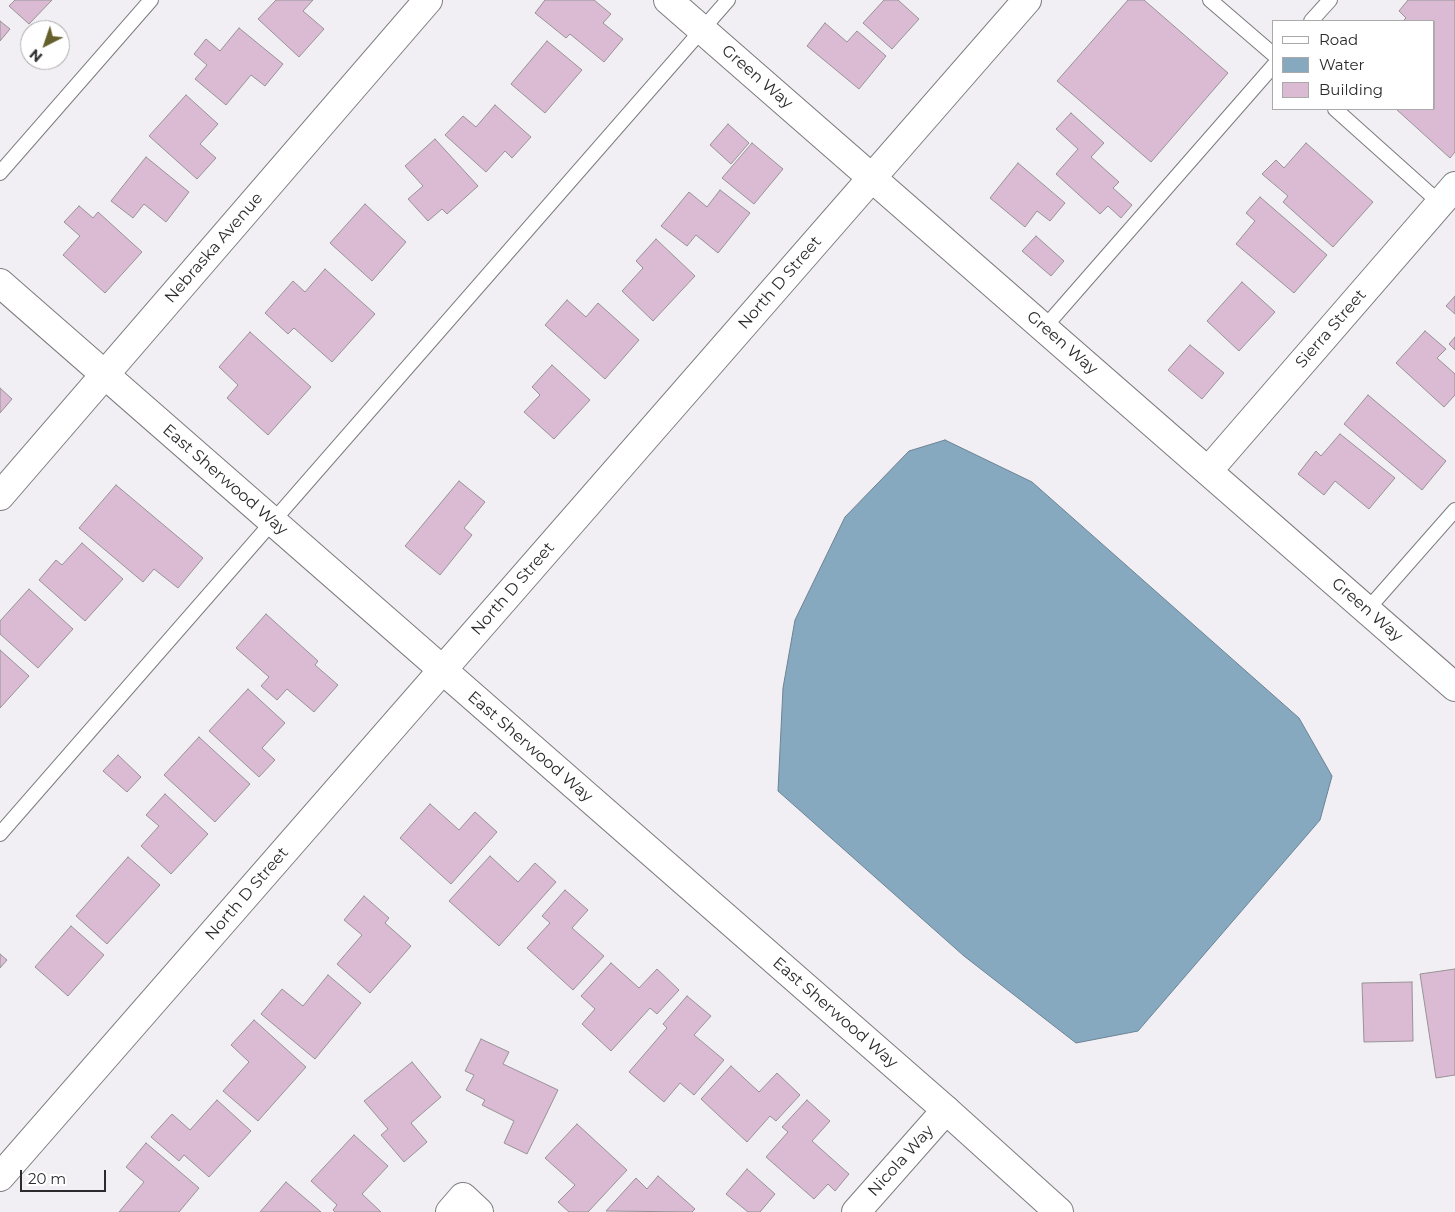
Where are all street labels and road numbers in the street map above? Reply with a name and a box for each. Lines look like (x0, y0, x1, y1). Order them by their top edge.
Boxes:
street label: Green Way (718, 41, 796, 113)
street label: Nebraska Avenue (161, 189, 267, 307)
street label: North D Street (734, 233, 826, 333)
street label: Sierra Street (1292, 286, 1370, 372)
street label: Green Way (1023, 307, 1101, 379)
street label: East Sherwood Way (159, 421, 291, 539)
street label: North D Street (467, 539, 559, 639)
street label: Green Way (1328, 574, 1406, 646)
street label: East Sherwood Way (464, 688, 596, 806)
street label: North D Street (201, 844, 293, 944)
street label: East Sherwood Way (769, 954, 901, 1072)
street label: Nicola Way (864, 1122, 938, 1200)

